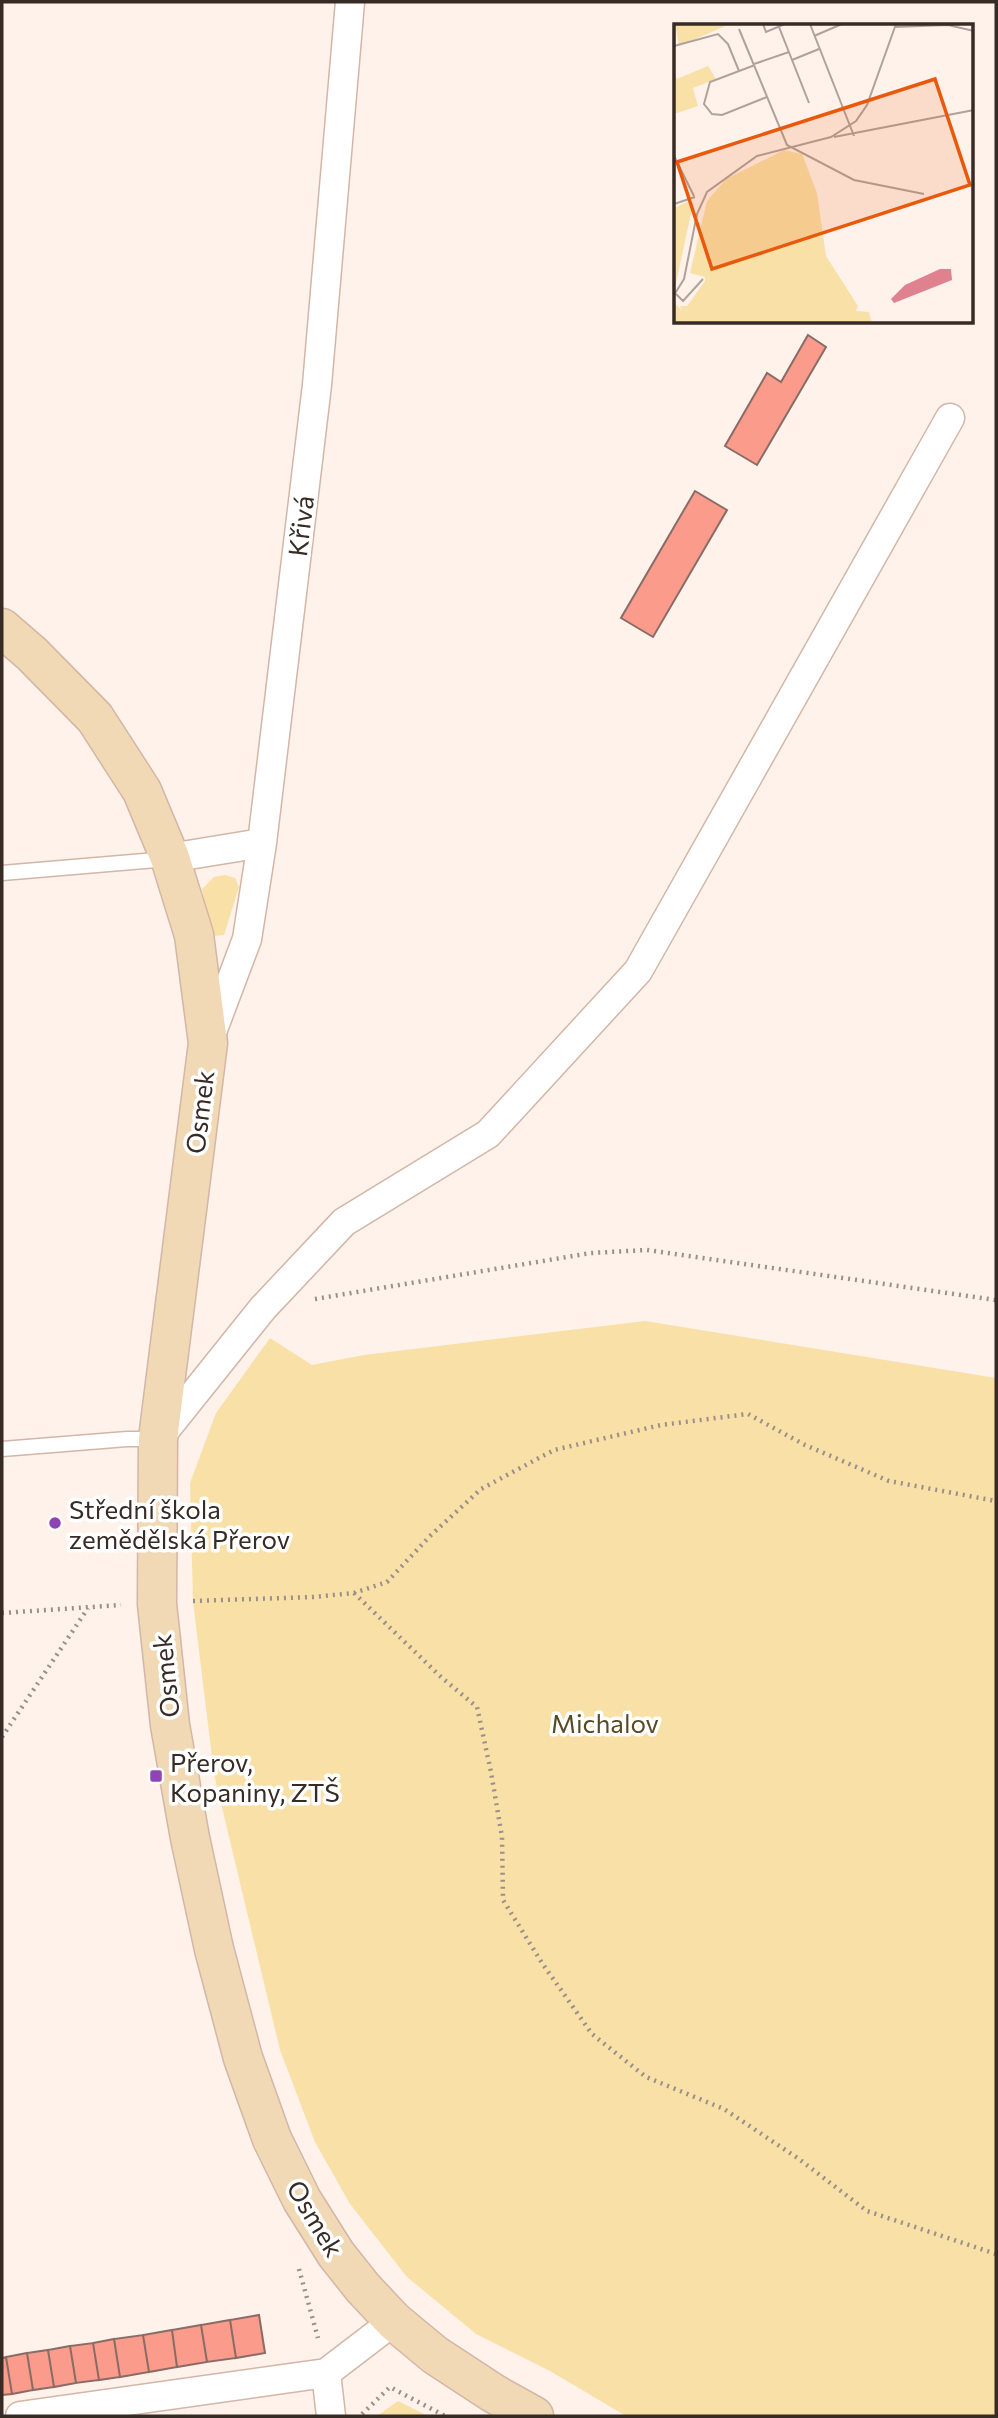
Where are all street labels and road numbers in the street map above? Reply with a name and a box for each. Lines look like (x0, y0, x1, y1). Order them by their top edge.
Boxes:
street label: Křivá (281, 494, 319, 558)
street label: Osmek (179, 1069, 219, 1155)
street label: Osmek (145, 1633, 185, 1719)
street label: Osmek (281, 2174, 351, 2262)

